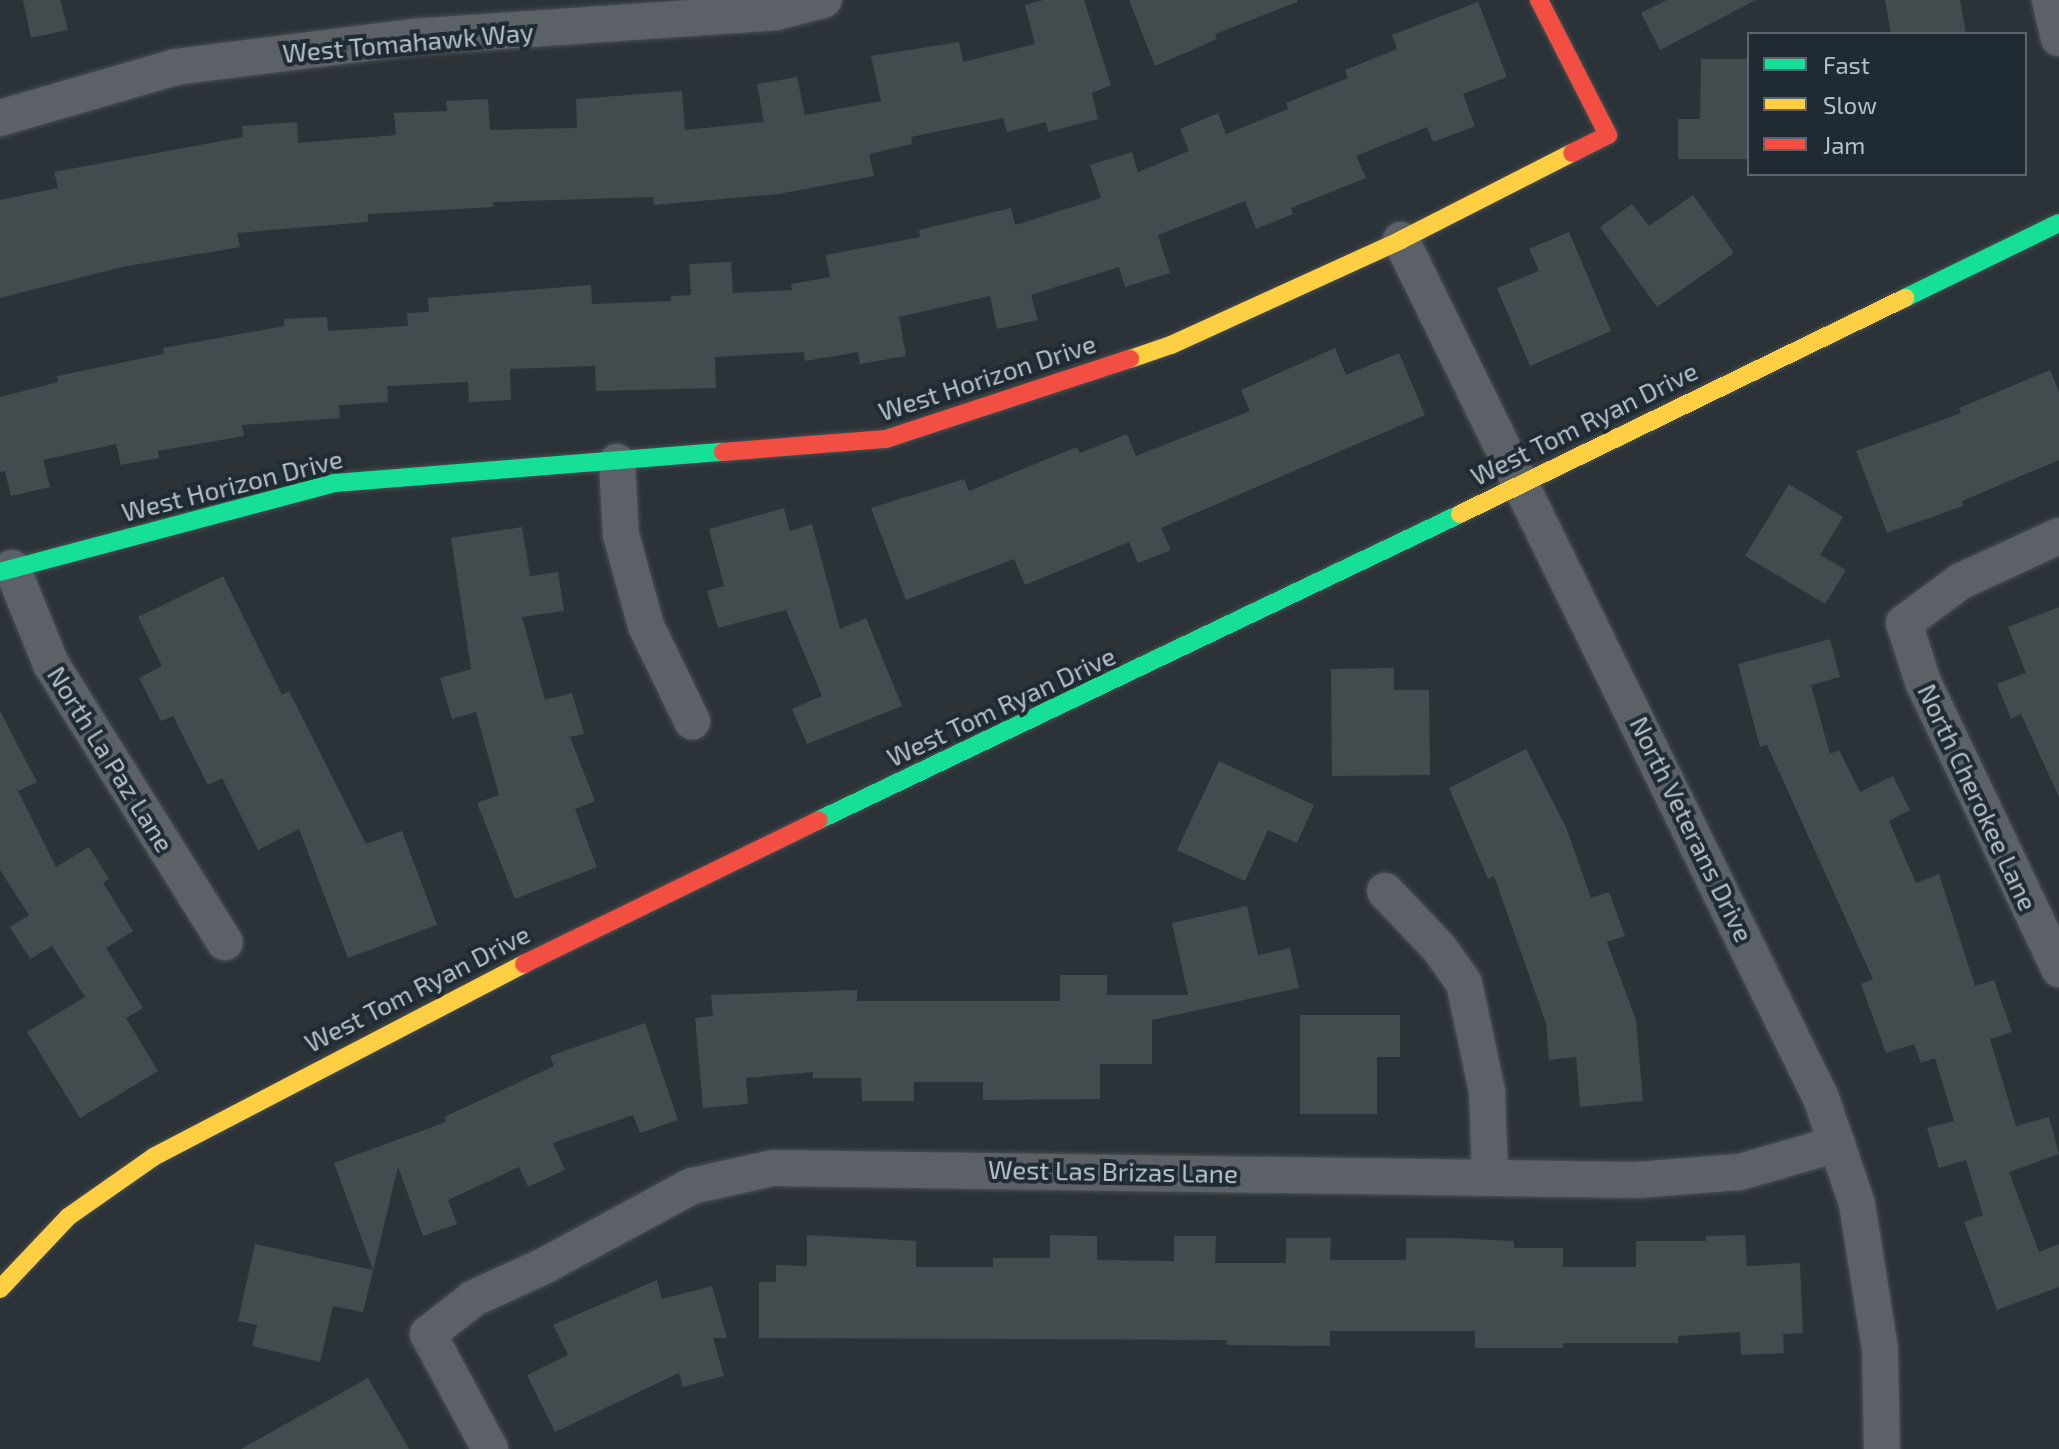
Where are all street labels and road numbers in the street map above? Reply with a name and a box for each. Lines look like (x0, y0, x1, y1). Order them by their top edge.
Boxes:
street label: West Tomahawk Way (280, 15, 536, 69)
street label: West Horizon Drive (874, 327, 1100, 427)
street label: West Tom Ryan Drive (1465, 354, 1703, 492)
street label: West Horizon Drive (118, 442, 346, 528)
street label: West Tom Ryan Drive (881, 639, 1121, 773)
street label: North La Paz Lane (41, 660, 181, 858)
street label: North Cherokee Lane (1912, 679, 2044, 915)
street label: North Veterans Drive (1624, 711, 1760, 947)
street label: West Tom Ryan Drive (299, 918, 535, 1058)
street label: West Las Brizas Lane (988, 1153, 1238, 1189)

